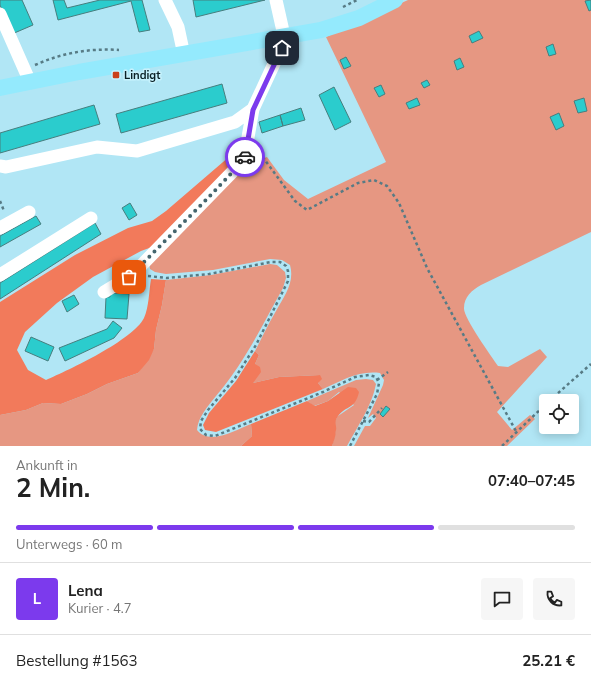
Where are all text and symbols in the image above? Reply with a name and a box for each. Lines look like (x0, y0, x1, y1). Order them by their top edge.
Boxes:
pin (265, 31, 299, 65)
icon: home (271, 37, 293, 59)
place label: Lindigt (124, 68, 160, 82)
marker: Lindigt (111, 70, 121, 80)
courier (225, 137, 265, 177)
icon: car (234, 146, 256, 168)
pin (112, 260, 146, 294)
icon: bag (118, 266, 140, 288)
map controls (539, 394, 579, 434)
button: locate (539, 394, 579, 434)
text: Ankunft in (16, 457, 78, 473)
text: 2 Min. (16, 471, 90, 504)
text: 07:40–07:45 (488, 471, 575, 490)
text: Unterwegs · 60 m (16, 536, 123, 552)
button: chat (481, 578, 523, 620)
button: phone (533, 578, 575, 620)
text: Lena (68, 581, 103, 600)
text: L (33, 589, 41, 608)
text: Kurier · 4.7 (68, 600, 132, 616)
text: Bestellung #1563 (16, 651, 138, 670)
text: 25.21 € (522, 651, 575, 670)

